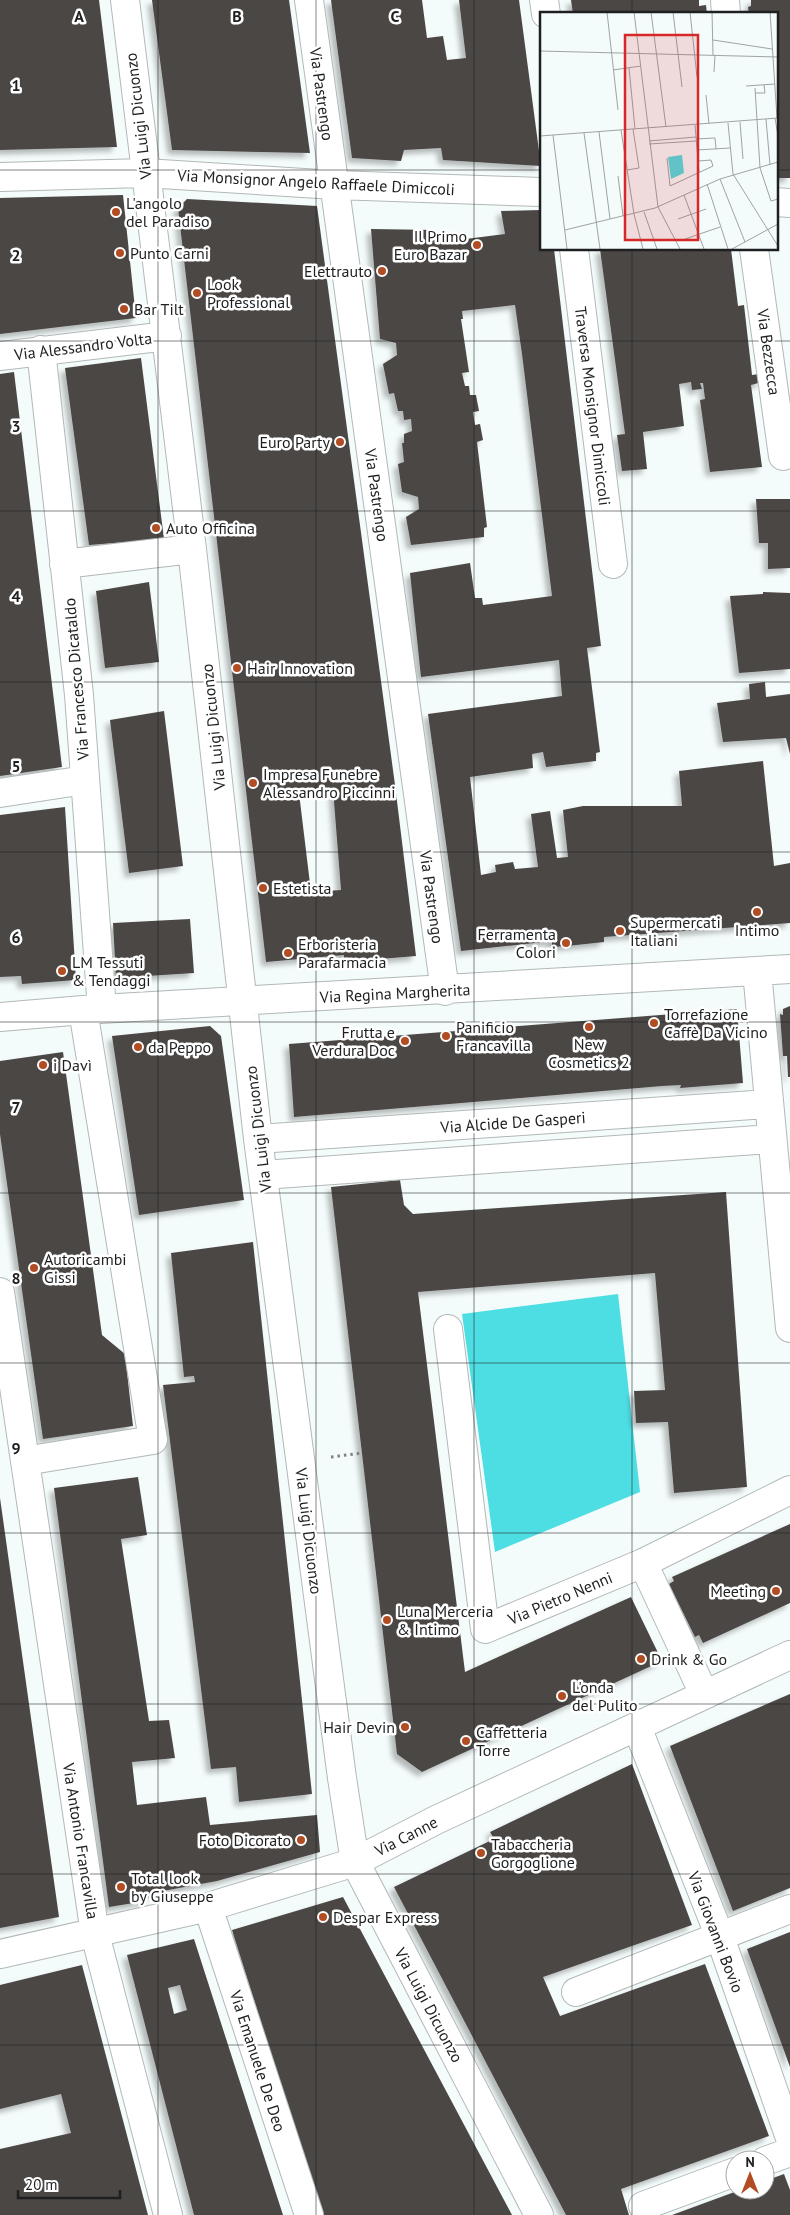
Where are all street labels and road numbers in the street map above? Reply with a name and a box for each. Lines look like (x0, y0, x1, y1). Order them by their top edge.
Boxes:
street label: Via Pastrengo (305, 45, 338, 142)
street label: Via Luigi Dicuonzo (120, 52, 156, 181)
street label: Via Monsignor Angelo Raffaele Dimiccoli (176, 165, 455, 199)
street label: Traversa Monsignor Dimiccoli (571, 305, 615, 507)
street label: Via Bezzecca (753, 307, 785, 396)
street label: Via Alessandro Volta (12, 328, 153, 364)
street label: Via Pastrengo (360, 446, 393, 543)
street label: Via Francesco Dicataldo (59, 597, 93, 762)
street label: Via Luigi Dicuonzo (196, 663, 230, 792)
street label: Via Pastrengo (415, 848, 448, 945)
street label: Via Regina Margherita (318, 979, 471, 1007)
street label: Via Luigi Dicuonzo (240, 1065, 276, 1194)
street label: Via Alcide De Gasperi (439, 1107, 586, 1137)
street label: Via Luigi Dicuonzo (291, 1466, 327, 1595)
street label: Via Pietro Nenni (504, 1567, 615, 1629)
street label: Via Antonio Francavilla (59, 1761, 103, 1920)
street label: Via Canne (370, 1812, 441, 1861)
street label: Via Giovanni Bovio (683, 1868, 748, 1995)
street label: Via Luigi Dicuonzo (390, 1943, 468, 2066)
street label: Via Emanuele De Deo (225, 1987, 290, 2134)

